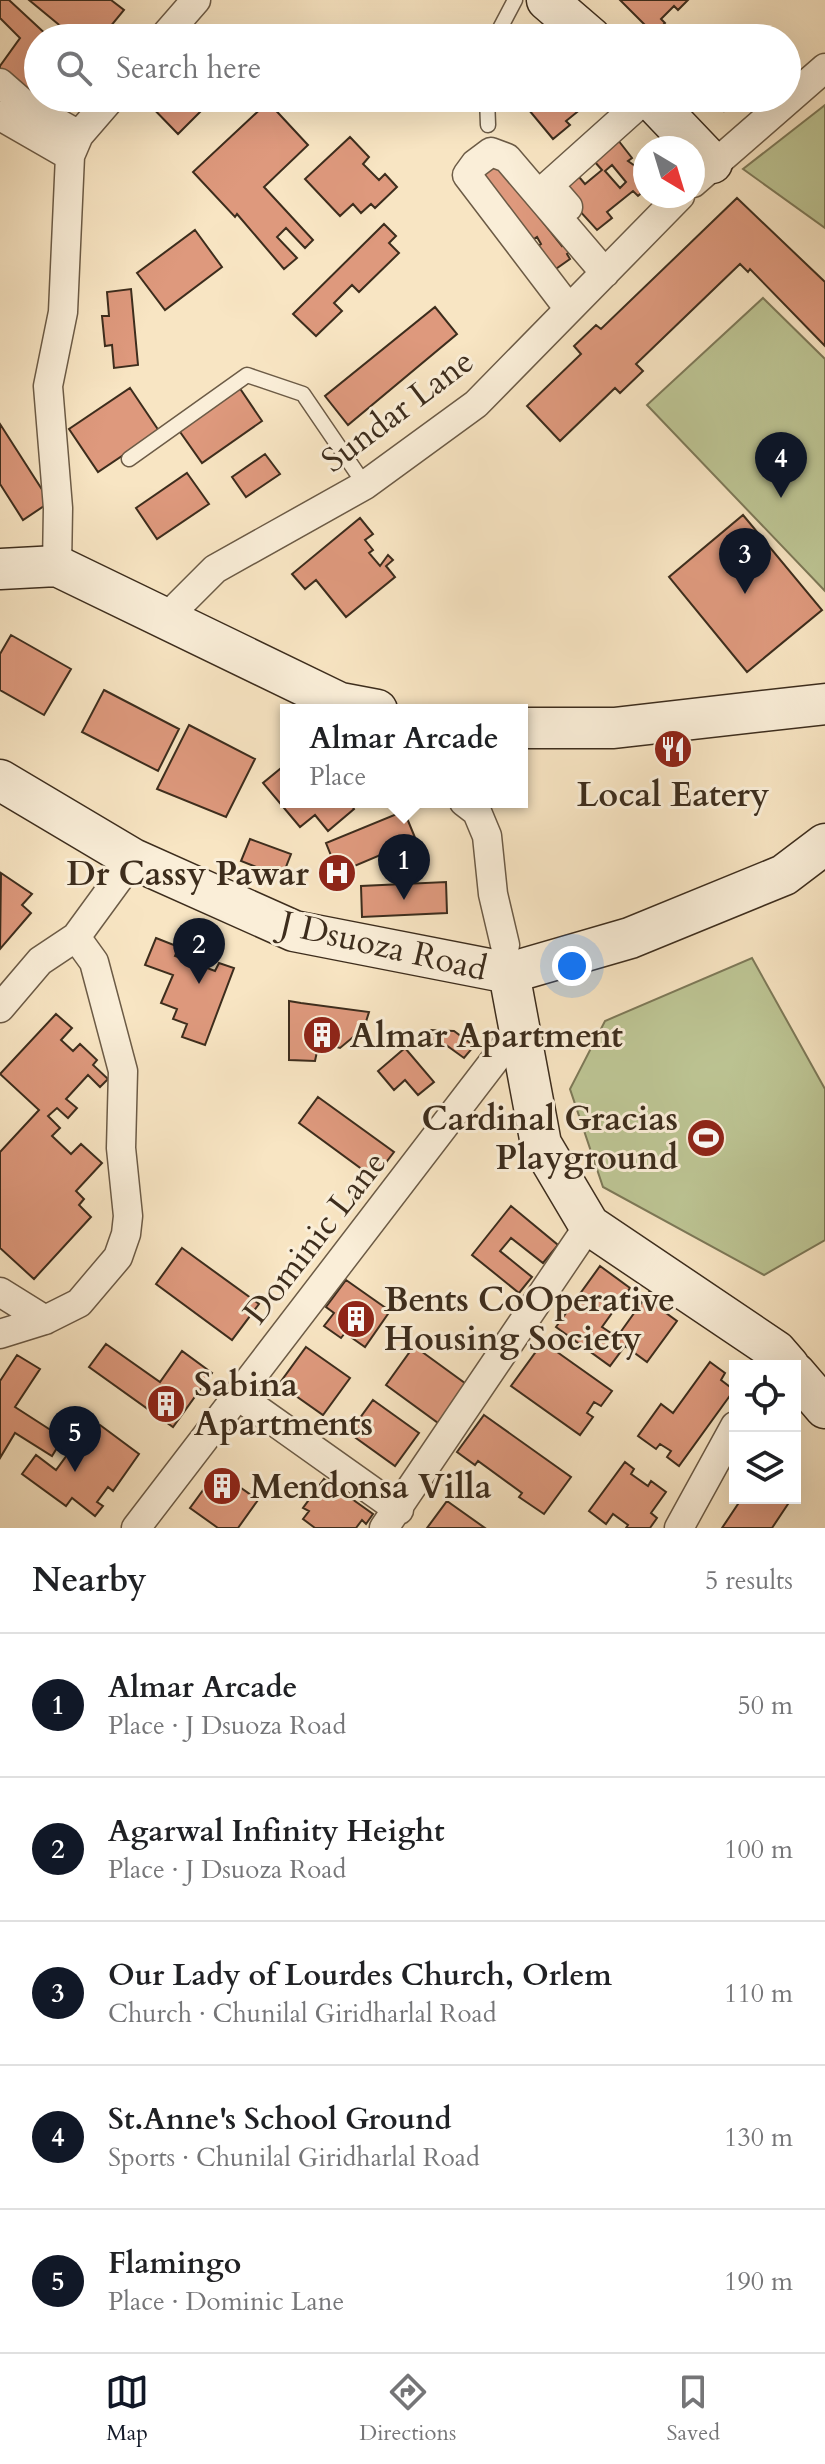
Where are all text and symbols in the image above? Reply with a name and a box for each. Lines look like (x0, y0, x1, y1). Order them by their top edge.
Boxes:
search box (24, 24, 801, 112)
icon: search (52, 46, 96, 90)
text: Search here (116, 48, 261, 89)
north arrow (633, 136, 705, 208)
street label: Sundar Lane (312, 338, 483, 483)
pin: 4 (755, 432, 807, 498)
pin: 3 (719, 528, 771, 594)
popup (280, 704, 528, 808)
text: Almar Arcade (309, 718, 499, 759)
restaurant icon: Local Eatery (652, 728, 694, 770)
text: Place (309, 759, 366, 794)
place label: Local Eatery (577, 772, 769, 818)
pin: 1 (378, 834, 430, 900)
place label: Dr Cassy Pawar (67, 851, 309, 897)
hospital icon: Dr Cassy Pawar (316, 852, 358, 894)
street label: J Dsuoza Road (271, 899, 491, 992)
pin: 2 (173, 918, 225, 984)
your location (552, 946, 592, 986)
place label: Almar Apartment (350, 1013, 623, 1059)
building icon: Almar Apartment (301, 1014, 343, 1056)
place label: Cardinal Gracias Playground (421, 1096, 679, 1181)
sports icon: Cardinal Gracias Playground (685, 1117, 727, 1159)
street label: Dominic Lane (233, 1142, 397, 1334)
place label: Bents CoOperative Housing Society (384, 1277, 675, 1362)
building icon: Bents CoOperative Housing Society (335, 1298, 377, 1340)
map controls (729, 1360, 801, 1504)
button: locate (729, 1360, 801, 1432)
place label: Sabina Apartments (194, 1362, 373, 1447)
building icon: Sabina Apartments (145, 1383, 187, 1425)
pin: 5 (49, 1406, 101, 1472)
button: layers (729, 1432, 801, 1504)
place label: Mendonsa Villa (250, 1464, 492, 1510)
building icon: Mendonsa Villa (201, 1465, 243, 1507)
text: Nearby (32, 1557, 147, 1603)
text: 5 results (705, 1563, 793, 1598)
text: Almar Arcade (108, 1667, 297, 1708)
text: 1 (51, 1688, 65, 1723)
text: 50 m (737, 1688, 793, 1723)
text: Place · J Dsuoza Road (108, 1708, 346, 1743)
text: Agarwal Infinity Height (108, 1811, 445, 1852)
text: 2 (51, 1832, 65, 1867)
text: 100 m (724, 1832, 793, 1867)
text: Place · J Dsuoza Road (108, 1852, 346, 1887)
text: Our Lady of Lourdes Church, Orlem (108, 1955, 612, 1996)
text: 3 (51, 1976, 65, 2011)
text: 110 m (724, 1976, 793, 2011)
text: Church · Chunilal Giridharlal Road (108, 1996, 497, 2031)
text: St.Anne's School Ground (108, 2099, 452, 2140)
text: 4 (51, 2120, 65, 2155)
text: 130 m (724, 2120, 793, 2155)
text: Sports · Chunilal Giridharlal Road (108, 2140, 480, 2175)
text: Flamingo (108, 2243, 241, 2284)
text: 5 (51, 2264, 65, 2299)
text: 190 m (724, 2264, 793, 2299)
text: Place · Dominic Lane (108, 2284, 344, 2319)
tab: Map (105, 2370, 149, 2448)
tab: Directions (359, 2370, 456, 2448)
tab: Saved (667, 2370, 720, 2448)

